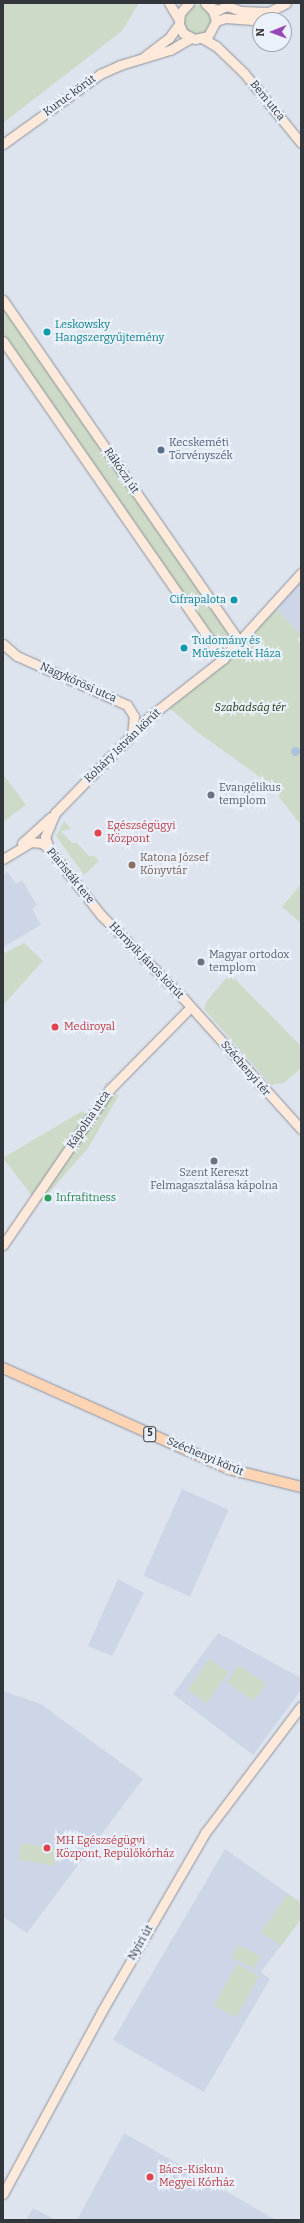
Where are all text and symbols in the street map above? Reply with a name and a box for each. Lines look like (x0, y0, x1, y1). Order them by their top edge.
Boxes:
north arrow (252, 12, 292, 52)
text: N (254, 28, 267, 37)
street label: Kuruc körút (41, 73, 99, 119)
street label: Bem utca (247, 78, 287, 124)
place label: Leskowsky Hangszergyűjtemény (55, 319, 164, 345)
marker: Leskowsky Hangszergyűjtemény (42, 327, 52, 337)
place label: Kecskeméti Törvényszék (169, 437, 233, 463)
marker: Kecskeméti Törvényszék (156, 445, 166, 455)
street label: Rákóczi út (101, 446, 141, 496)
place label: Cifrapalota (169, 593, 226, 607)
marker: Cifrapalota (229, 595, 239, 605)
place label: Tudomány és Művészetek Háza (192, 635, 281, 661)
marker: Tudomány és Művészetek Háza (179, 643, 189, 653)
street label: Nagykőrösi utca (38, 660, 118, 706)
park label: Szabadság tér (214, 701, 286, 715)
street label: Koháry István körút (82, 706, 164, 786)
place label: Evangélikus templom (219, 782, 281, 808)
marker: Evangélikus templom (206, 790, 216, 800)
place label: Egészségügyi Központ (107, 820, 175, 846)
marker: Egészségügyi Központ (92, 827, 104, 839)
street label: Piaristák tere (44, 846, 96, 906)
place label: Katona József Könyvtár (140, 852, 209, 878)
marker: Katona József Könyvtár (127, 860, 137, 870)
street label: Hornyik János körút (106, 920, 186, 1002)
place label: Magyar ortodox templom (209, 949, 289, 975)
marker: Magyar ortodox templom (196, 957, 206, 967)
place label: Mediroyal (64, 1020, 115, 1034)
marker: Mediroyal (49, 1021, 61, 1033)
street label: Széchenyi tér (217, 1039, 273, 1099)
street label: Kápolna utca (65, 1089, 113, 1151)
marker: Szent Kereszt Felmagasztalása kápolna (209, 1156, 219, 1166)
place label: Szent Kereszt Felmagasztalása kápolna (150, 1167, 278, 1193)
place label: Infrafitness (56, 1191, 116, 1205)
marker: Infrafitness (43, 1193, 53, 1203)
road number: 5 (143, 1426, 157, 1442)
street label: Széchenyi körút (165, 1435, 245, 1479)
place label: MH Egészségügyi Központ, Repülőkórház (56, 1835, 174, 1861)
marker: MH Egészségügyi Központ, Repülőkórház (41, 1842, 53, 1854)
street label: Nyíri út (126, 1923, 156, 1963)
place label: Bács-Kiskun Megyei Kórház (159, 2164, 234, 2190)
marker: Bács-Kiskun Megyei Kórház (144, 2171, 156, 2183)

